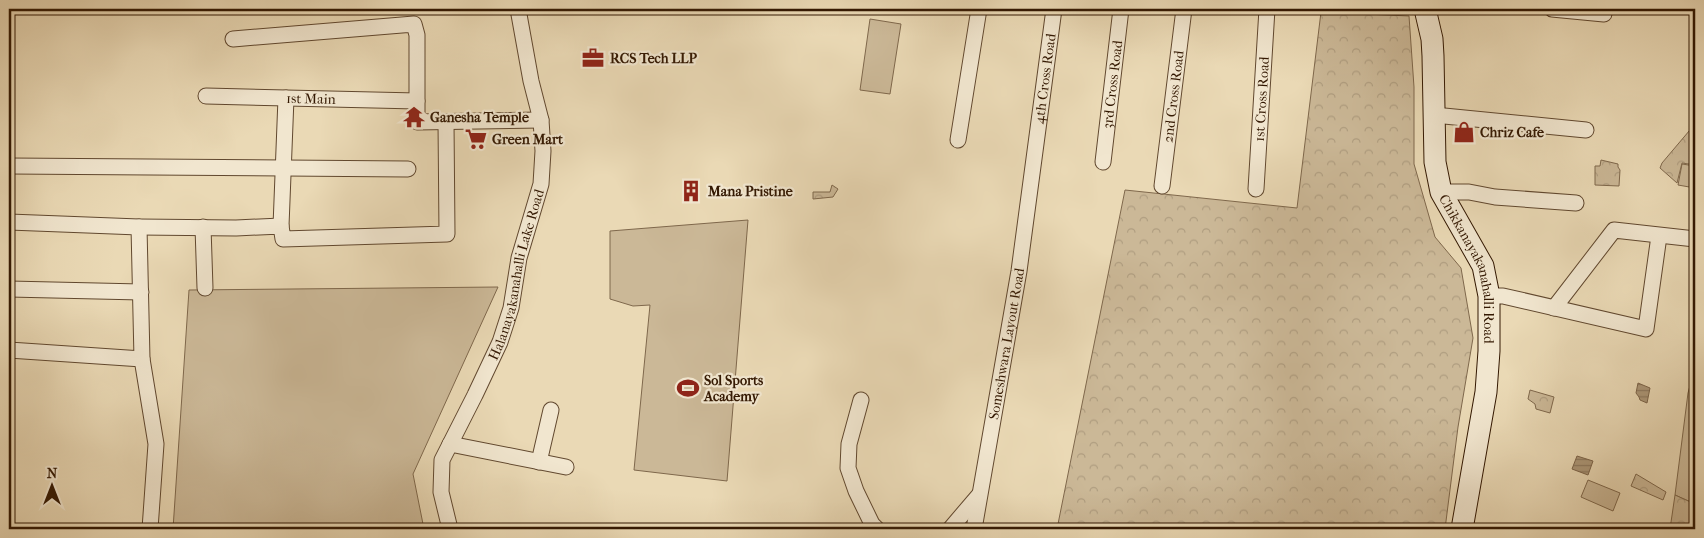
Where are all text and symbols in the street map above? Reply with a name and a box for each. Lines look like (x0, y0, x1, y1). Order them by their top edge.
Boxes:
street label: 4th Cross Road (1031, 32, 1060, 125)
street label: 3rd Cross Road (1099, 39, 1126, 130)
office icon: RCS Tech LLP (580, 45, 606, 71)
street label: 2nd Cross Road (1159, 49, 1188, 144)
place label: RCS Tech LLP (610, 50, 697, 67)
street label: 1st Cross Road (1251, 56, 1273, 142)
street label: 1st Main (286, 90, 336, 108)
temple icon: Ganesha Temple (401, 104, 427, 130)
place label: Ganesha Temple (430, 109, 529, 126)
shop icon: Chriz Cafe (1451, 119, 1477, 145)
place label: Chriz Cafe (1480, 124, 1544, 141)
supermarket icon: Green Mart (463, 126, 489, 152)
place label: Green Mart (492, 131, 564, 148)
building icon: Mana Pristine (678, 178, 704, 204)
place label: Mana Pristine (707, 183, 793, 200)
street label: Halanayakanahalli Lake Road (485, 187, 548, 363)
street label: Chikkanayakanahalli Road (1435, 191, 1497, 344)
street label: Someshwara Layout Road (985, 266, 1028, 421)
place label: Sol Sports Academy (703, 372, 764, 405)
sports icon: Sol Sports Academy (675, 375, 701, 401)
north arrow (28, 460, 78, 510)
text: N (47, 465, 58, 482)

